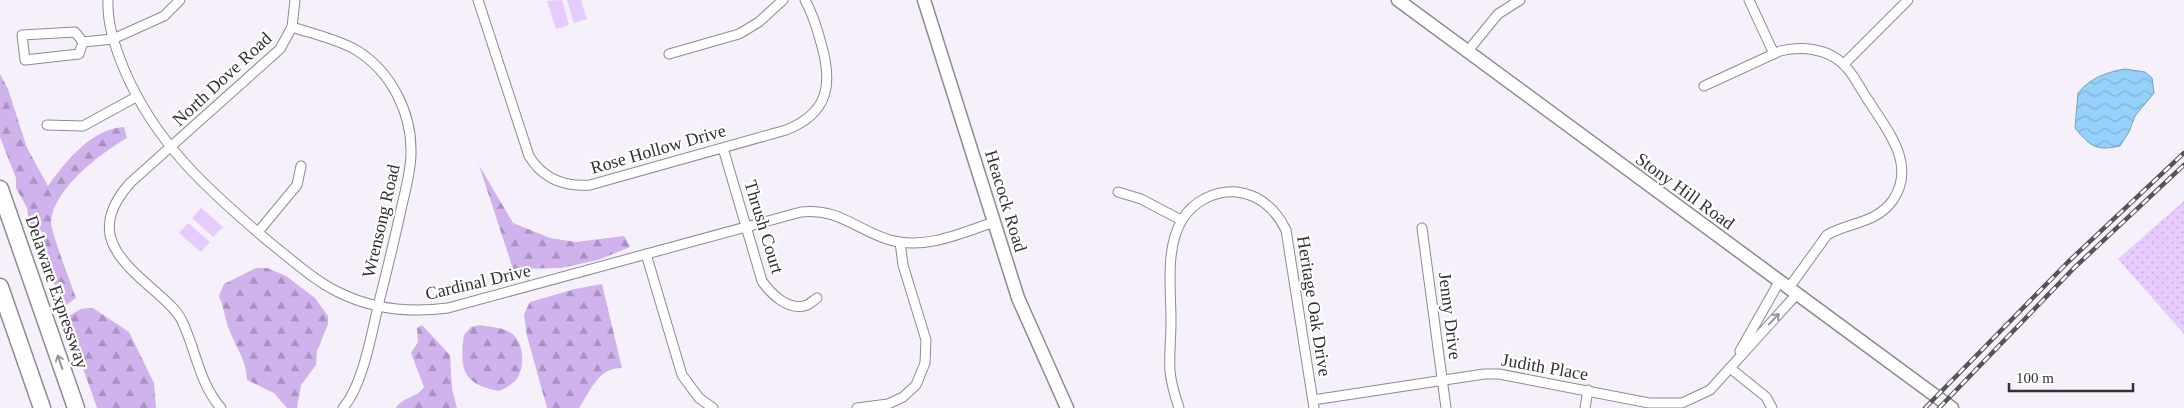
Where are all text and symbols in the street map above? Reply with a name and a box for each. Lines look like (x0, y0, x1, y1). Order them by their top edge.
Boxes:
street label: North Dove Road (168, 28, 276, 130)
street label: Rose Hollow Drive (588, 120, 728, 178)
street label: Heacock Road (981, 148, 1031, 254)
street label: Stony Hill Road (1632, 149, 1738, 233)
street label: Wrensong Road (358, 162, 404, 280)
street label: Thrush Court (740, 178, 788, 276)
street label: Delaware Expressway (21, 213, 93, 371)
street label: Heritage Oak Drive (1293, 234, 1335, 378)
street label: Cardinal Drive (423, 260, 533, 304)
street label: Jenny Drive (1435, 271, 1465, 361)
one-way arrow (1768, 313, 1780, 326)
street label: Judith Place (1500, 350, 1590, 384)
one-way arrow (55, 355, 64, 370)
scale bar (2009, 360, 2133, 392)
text: 100 m (2016, 370, 2054, 386)

